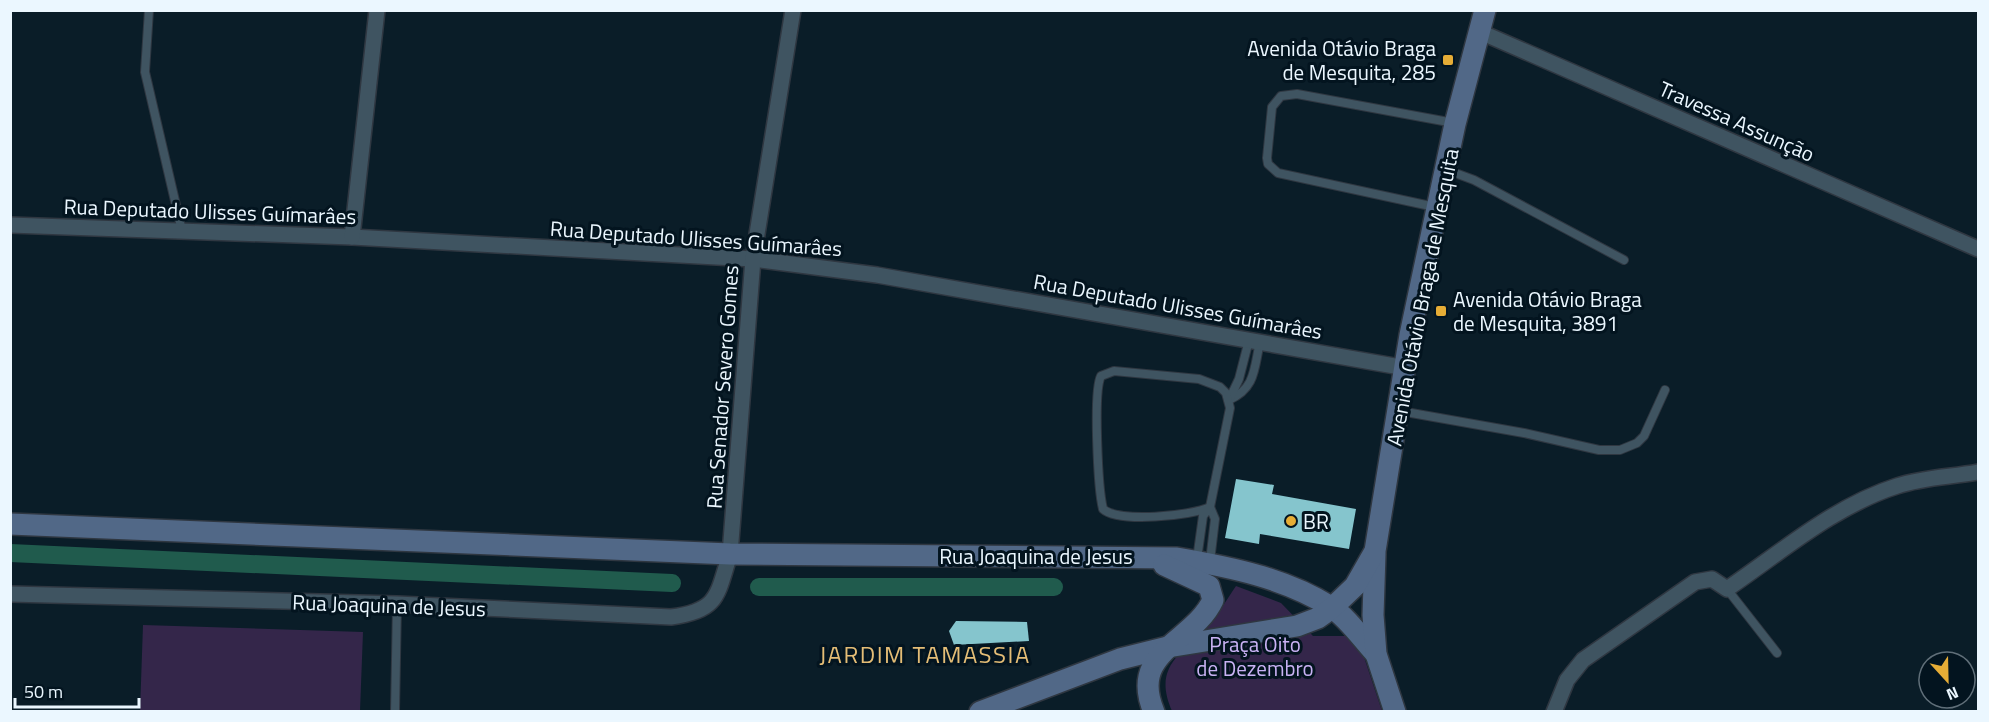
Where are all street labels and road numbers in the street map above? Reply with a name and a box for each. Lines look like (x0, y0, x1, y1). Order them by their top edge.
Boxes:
street label: Travessa Assunção (1654, 72, 1820, 170)
street label: Avenida Otávio Braga de Mesquita (1377, 145, 1467, 448)
street label: Rua Deputado Ulisses Guímarâes (63, 190, 357, 232)
street label: Rua Deputado Ulisses Guímarâes (549, 212, 843, 264)
street label: Rua Senador Severo Gomes (698, 264, 746, 510)
street label: Rua Deputado Ulisses Guímarâes (1031, 265, 1325, 347)
street label: Rua Joaquina de Jesus (939, 540, 1133, 572)
street label: Rua Joaquina de Jesus (292, 586, 486, 624)

